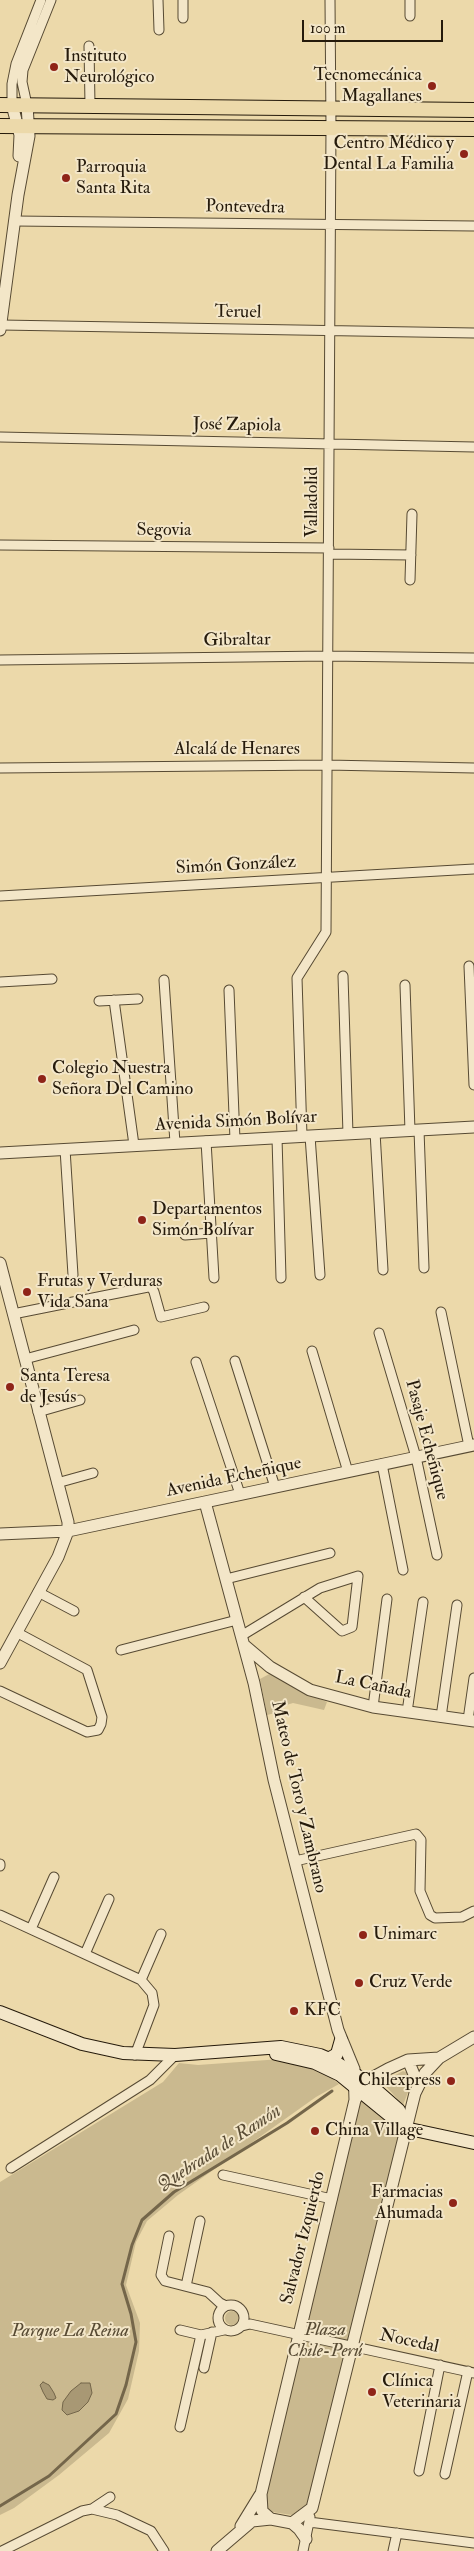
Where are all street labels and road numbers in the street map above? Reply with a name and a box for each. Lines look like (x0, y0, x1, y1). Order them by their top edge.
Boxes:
street label: Pontevedra (205, 197, 285, 219)
street label: Teruel (214, 302, 262, 324)
street label: José Zapiola (193, 414, 281, 438)
street label: Valladolid (302, 467, 324, 537)
street label: Segovia (137, 520, 191, 542)
street label: Gibraltar (203, 630, 271, 652)
street label: Alcalá de Henares (174, 739, 300, 761)
street label: Simón González (175, 852, 297, 880)
street label: Avenida Simón Bolívar (155, 1107, 317, 1137)
street label: Pasaje Echeñique (400, 1377, 452, 1503)
street label: Avenida Echeñique (164, 1453, 304, 1503)
street label: La Cañada (333, 1667, 413, 1705)
street label: Mateo de Toro y Zambrano (265, 1699, 331, 1895)
street label: Salvador Izquierdo (277, 2169, 331, 2307)
street label: Nocedal (377, 2325, 441, 2359)

